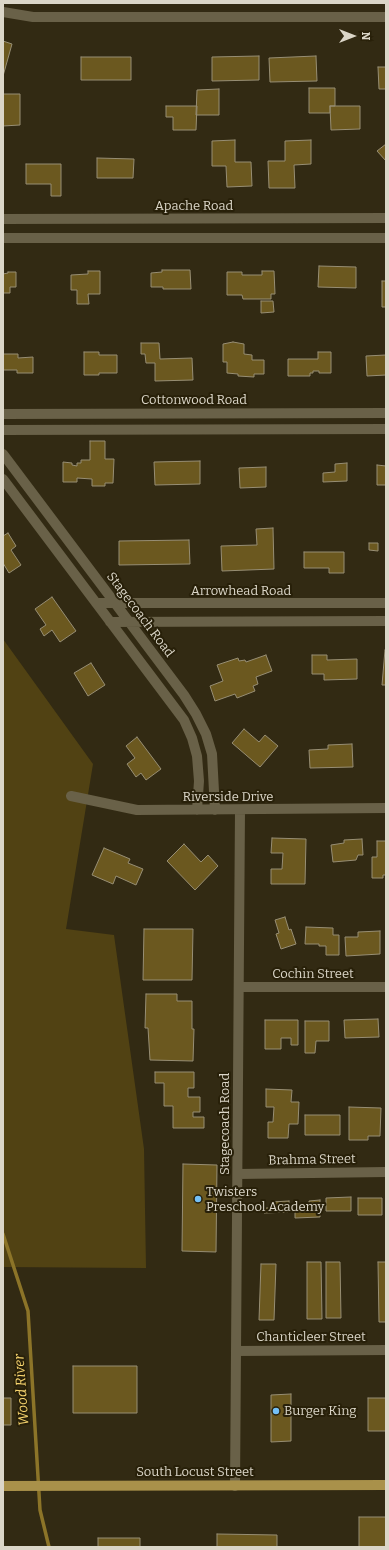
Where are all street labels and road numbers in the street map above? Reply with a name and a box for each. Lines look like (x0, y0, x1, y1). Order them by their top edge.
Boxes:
street label: Apache Road (155, 198, 233, 214)
street label: Cottonwood Road (141, 392, 247, 408)
street label: Stagecoach Road (103, 569, 177, 661)
street label: Arrowhead Road (191, 583, 291, 599)
street label: Riverside Drive (183, 789, 273, 805)
street label: Cochin Street (272, 966, 354, 982)
street label: Stagecoach Road (217, 1073, 233, 1175)
street label: Brahma Street (268, 1151, 356, 1169)
street label: Chanticleer Street (256, 1329, 366, 1345)
street label: South Locust Street (136, 1464, 254, 1480)

